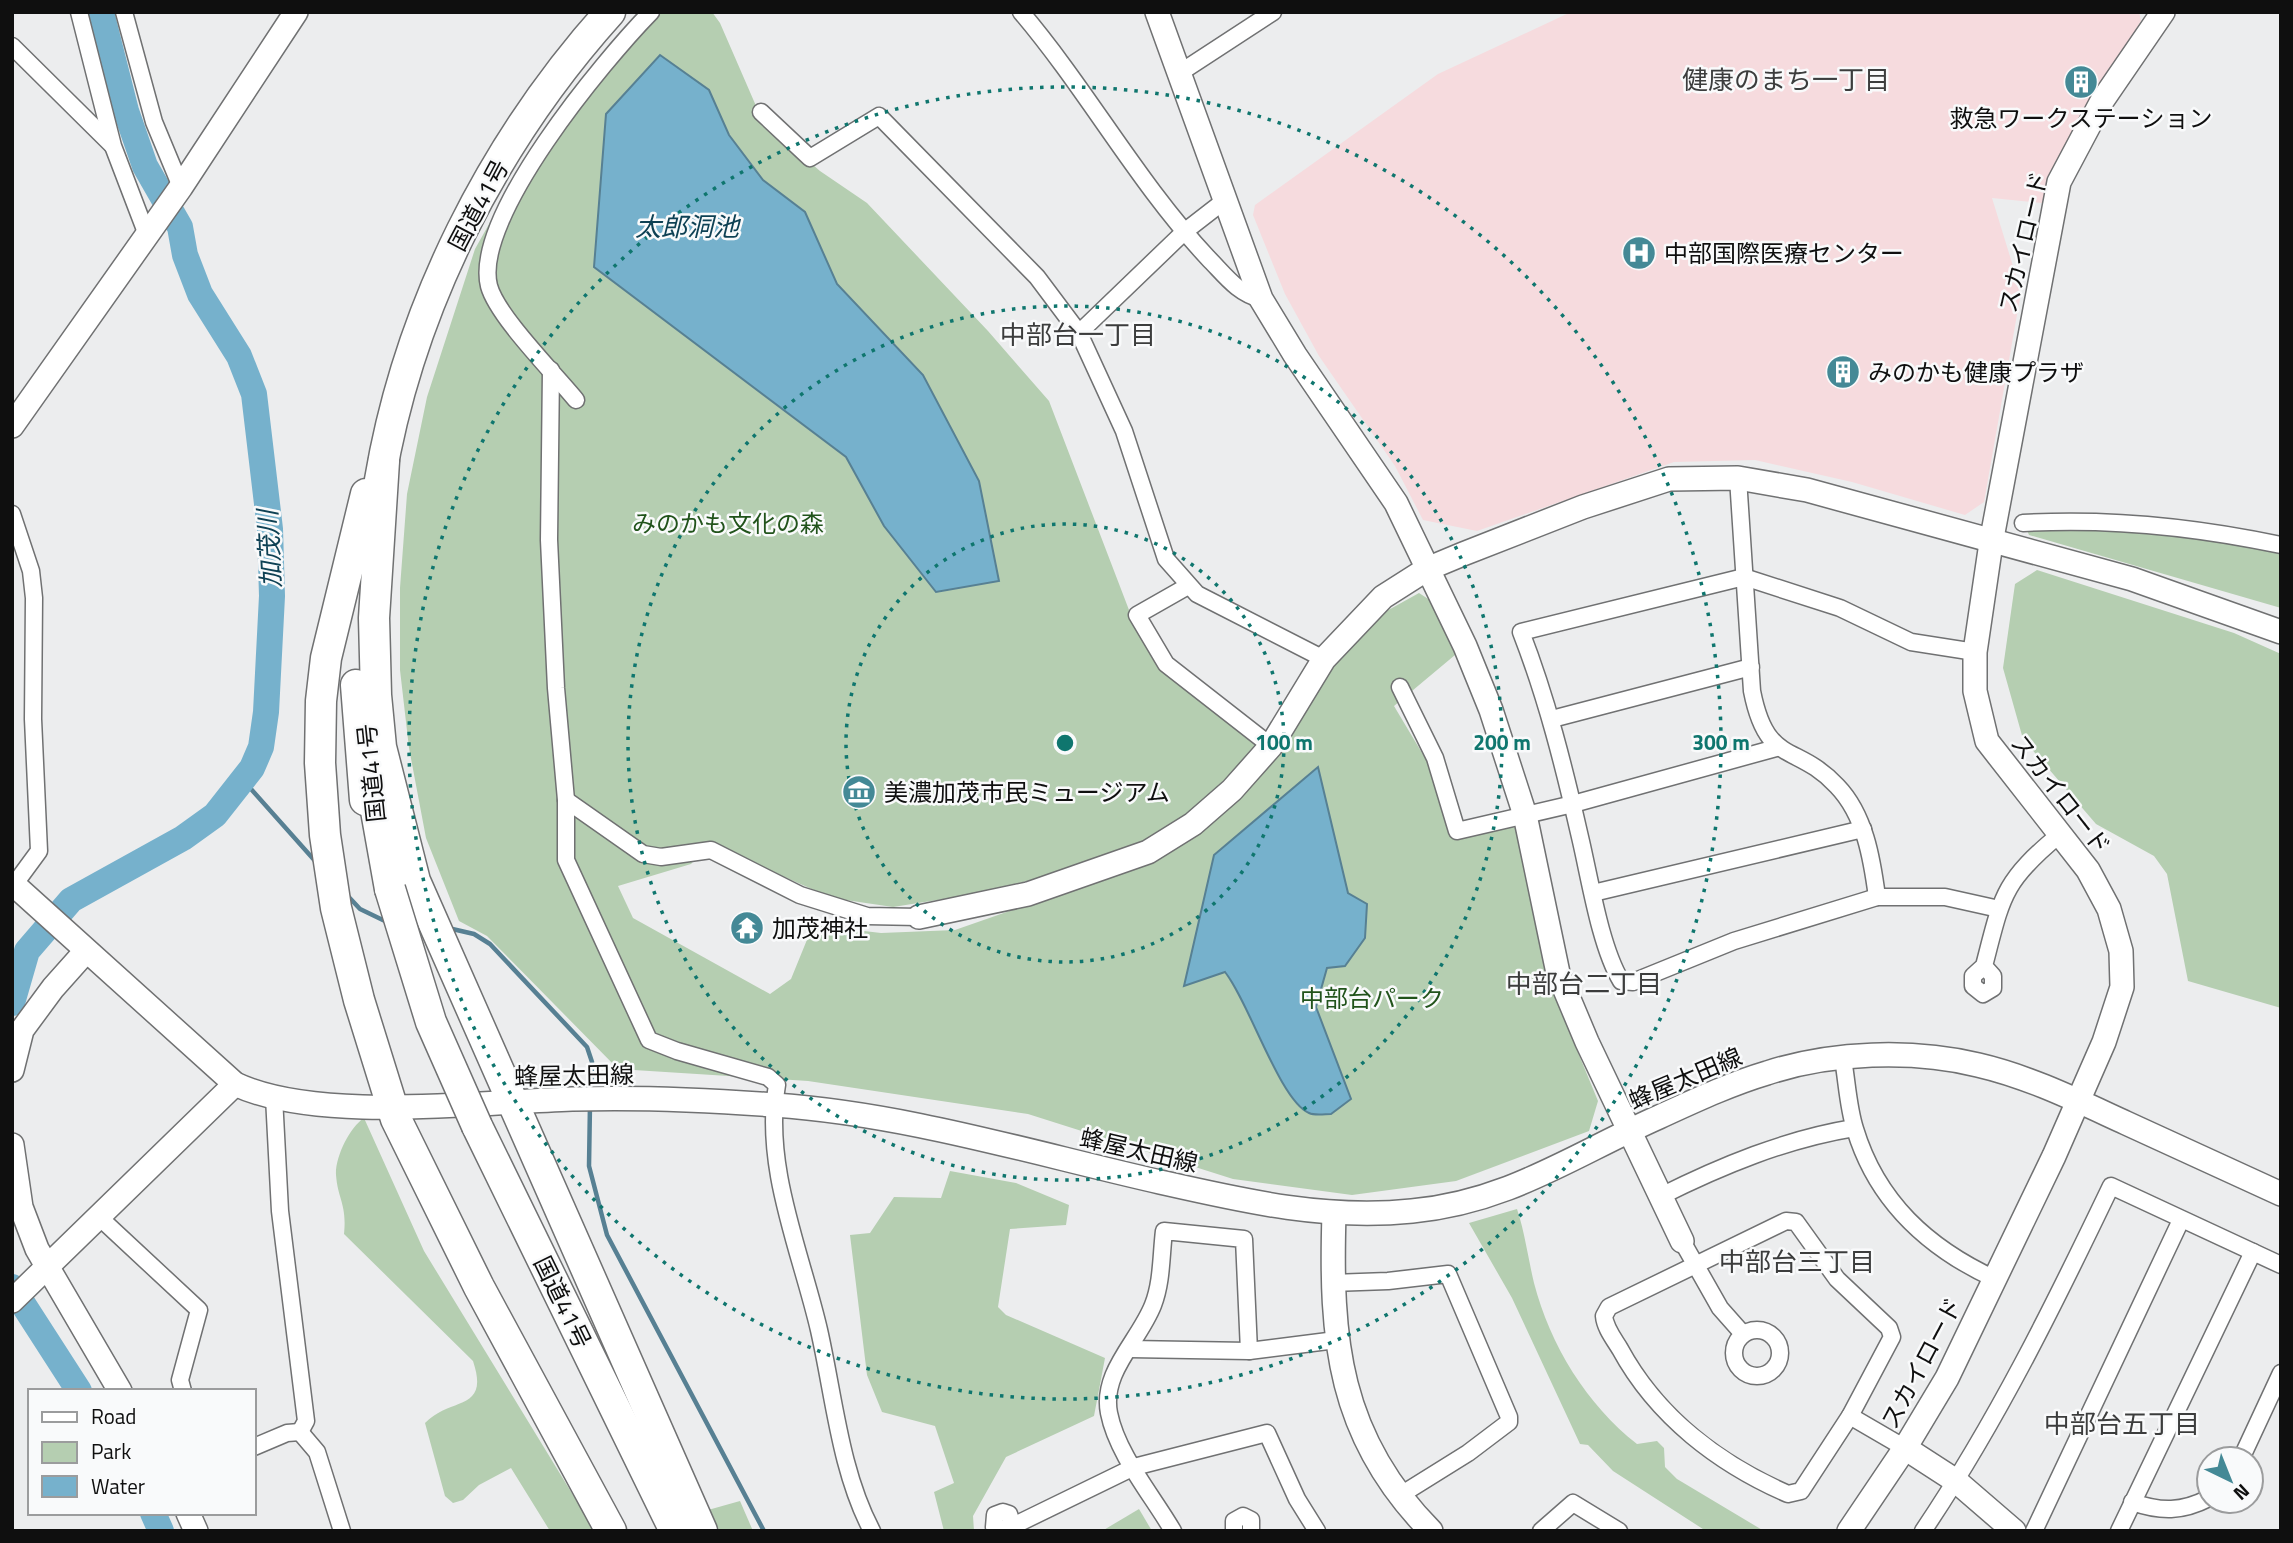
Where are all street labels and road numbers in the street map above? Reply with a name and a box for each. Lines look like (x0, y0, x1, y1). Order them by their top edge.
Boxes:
street label: 国道41号 (439, 153, 517, 257)
street label: スカイロード (1989, 168, 2057, 316)
street label: 国道41号 (348, 722, 394, 824)
street label: スカイロード (2002, 726, 2120, 862)
street label: 蜂屋太田線 (1623, 1038, 1747, 1118)
street label: 蜂屋太田線 (514, 1056, 634, 1094)
street label: 蜂屋太田線 (1076, 1119, 1202, 1181)
street label: 国道41号 (525, 1250, 601, 1354)
street label: スカイロード (1871, 1291, 1971, 1435)

